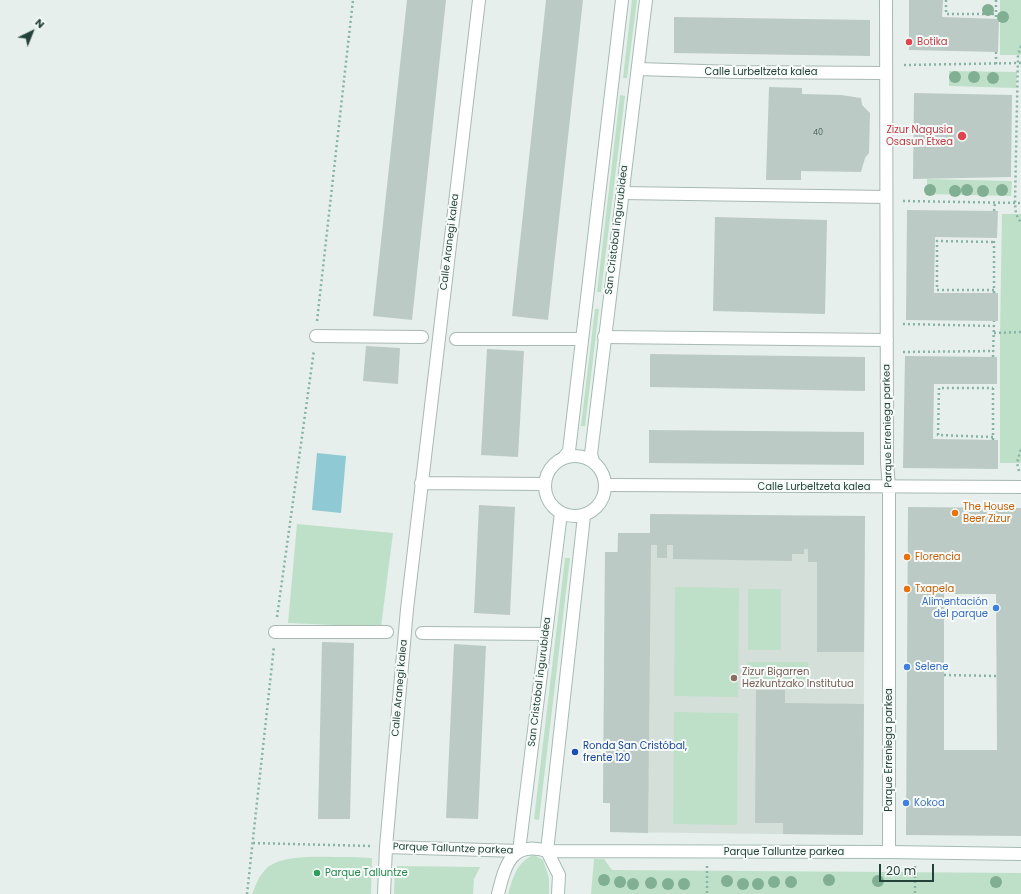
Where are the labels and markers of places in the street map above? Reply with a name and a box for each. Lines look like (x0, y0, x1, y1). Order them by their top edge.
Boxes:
place label: Botika (917, 36, 948, 48)
marker: Botika (904, 37, 914, 47)
place label: Zizur Nagusia Osasun Etxea (886, 124, 953, 148)
marker: Zizur Nagusia Osasun Etxea (956, 130, 968, 142)
place label: The House Beer Zizur (963, 501, 1015, 524)
marker: The House Beer Zizur (950, 508, 960, 518)
place label: Florencia (915, 551, 961, 563)
marker: Florencia (902, 552, 912, 562)
place label: Txapela (915, 583, 954, 595)
marker: Txapela (902, 584, 912, 594)
place label: Alimentación del parque (922, 596, 988, 620)
marker: Alimentación del parque (991, 603, 1001, 613)
place label: Selene (915, 661, 948, 673)
marker: Selene (902, 662, 912, 672)
place label: Zizur Bigarren Hezkuntzako Institutua (742, 666, 854, 690)
marker: Zizur Bigarren Hezkuntzako Institutua (729, 673, 739, 683)
place label: Ronda San Cristóbal, frente 120 (583, 740, 687, 764)
marker: Ronda San Cristóbal, frente 120 (570, 747, 580, 757)
place label: Kokoa (914, 797, 945, 809)
marker: Kokoa (901, 798, 911, 808)
place label: Parque Talluntze (325, 867, 408, 879)
marker: Parque Talluntze (312, 868, 322, 878)

